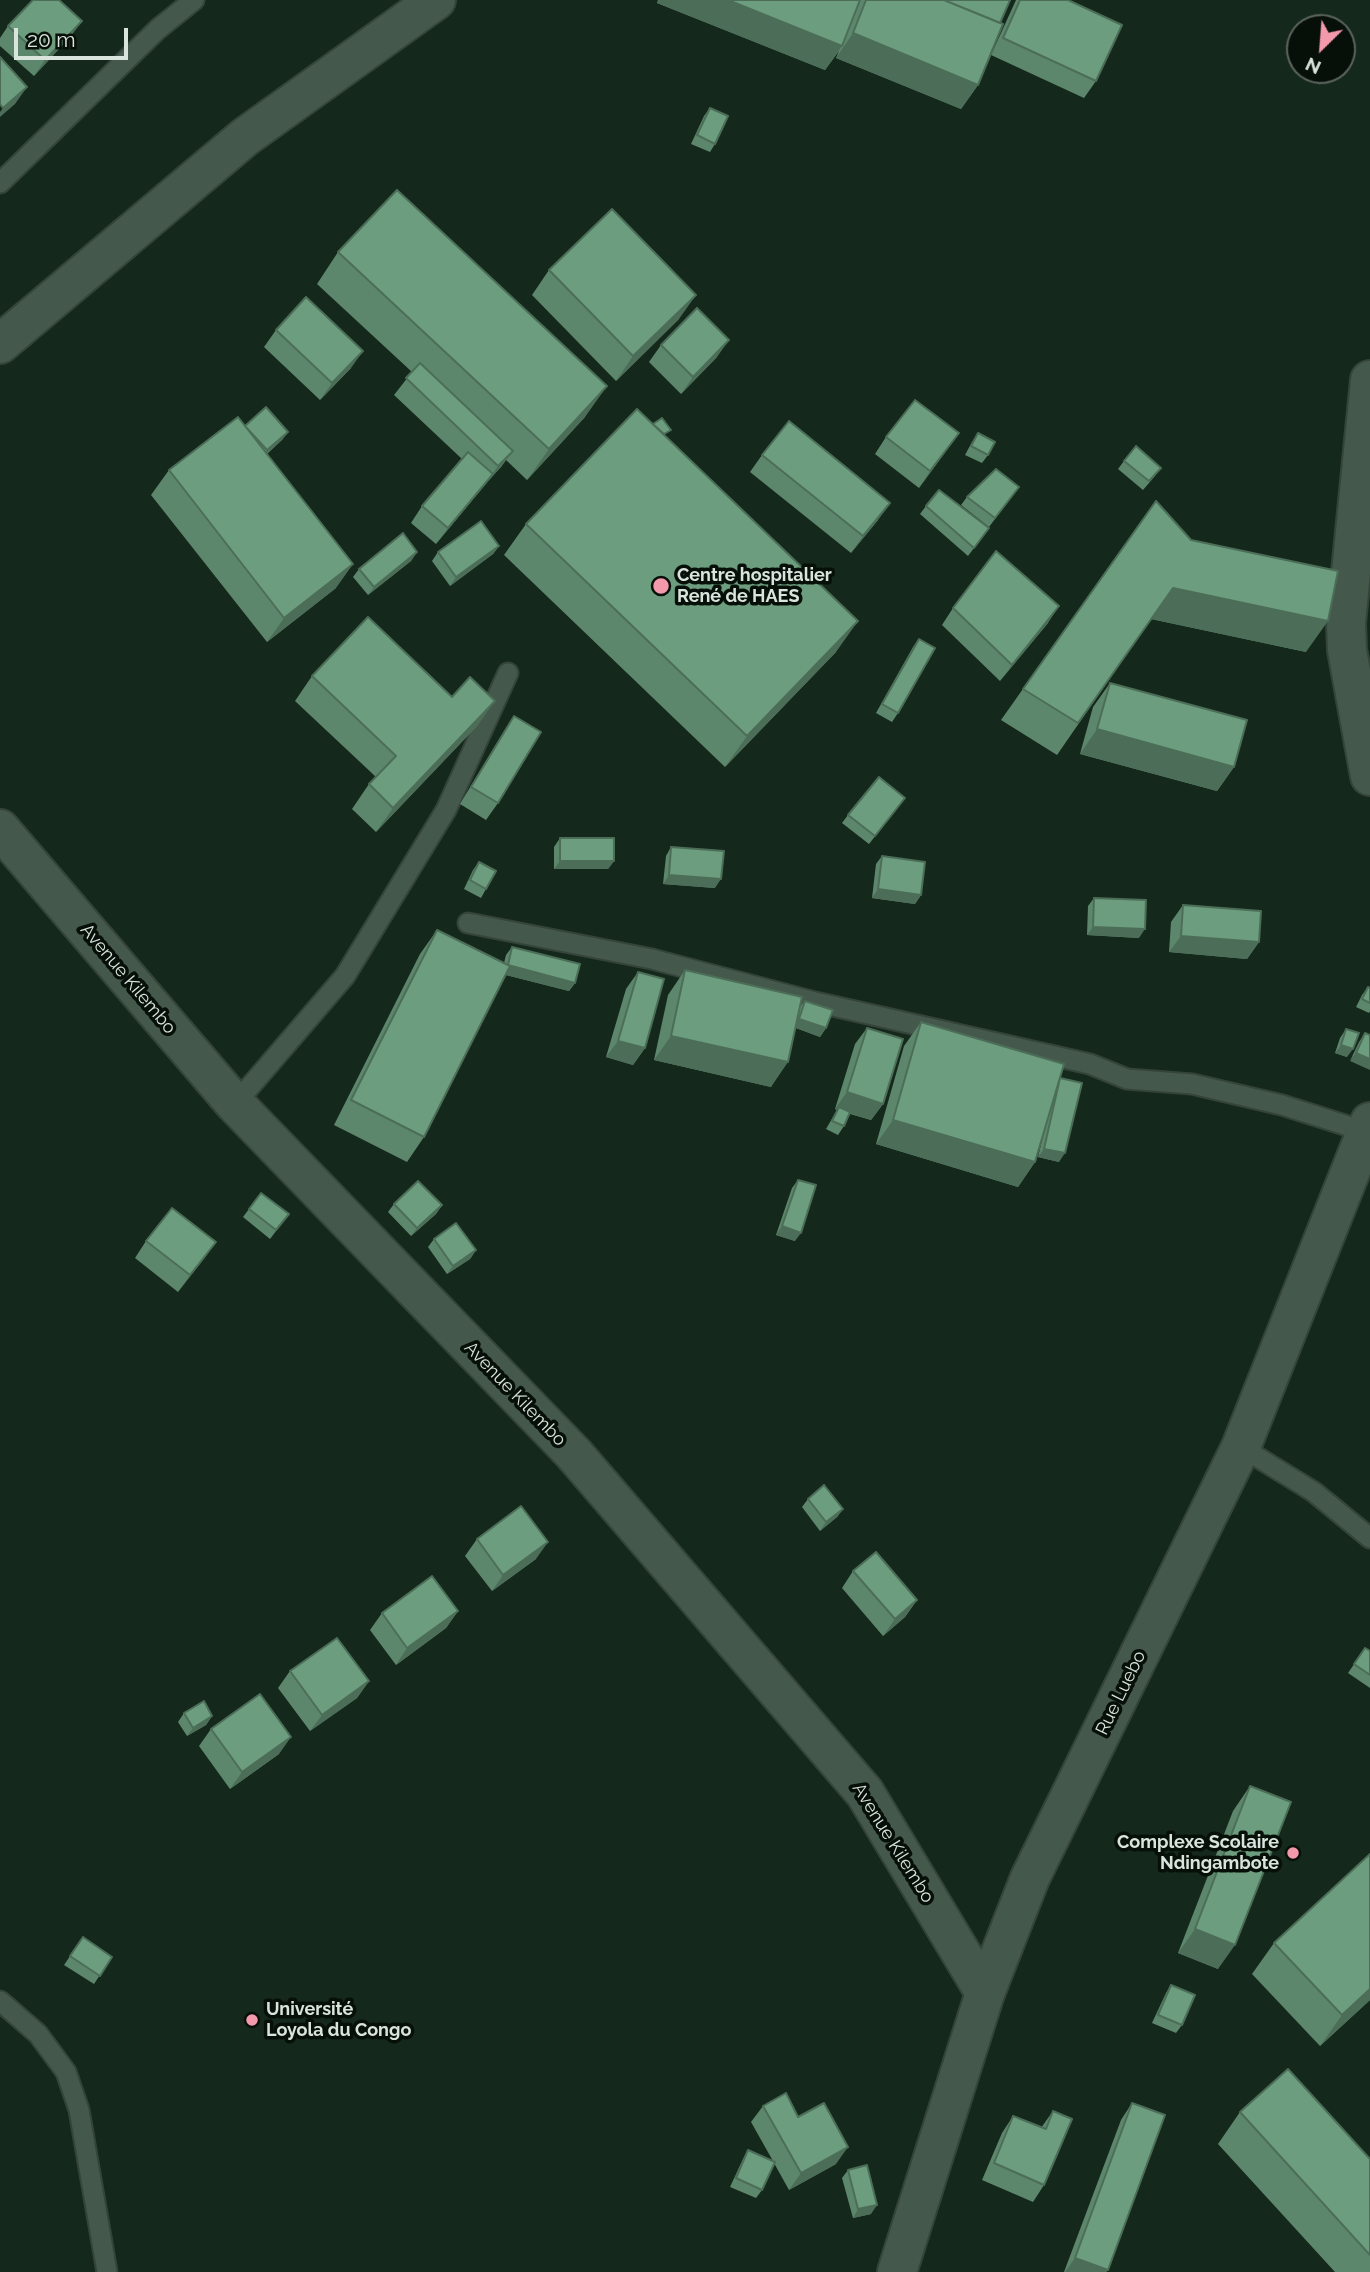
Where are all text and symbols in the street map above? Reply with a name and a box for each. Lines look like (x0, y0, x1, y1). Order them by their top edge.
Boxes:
scale bar (18, 14, 131, 58)
north arrow (1286, 14, 1356, 84)
text: 20 m (27, 27, 75, 52)
text: N (1302, 53, 1324, 79)
place label: Centre hospitalier René de HAES (677, 565, 832, 608)
marker: Centre hospitalier René de HAES (651, 576, 671, 596)
street label: Avenue Kilembo (76, 920, 180, 1038)
street label: Avenue Kilembo (460, 1337, 570, 1451)
street label: Rue Luebo (1091, 1647, 1151, 1739)
street label: Avenue Kilembo (848, 1779, 938, 1907)
place label: Complexe Scolaire Ndingambote (1117, 1832, 1279, 1874)
marker: Complexe Scolaire Ndingambote (1285, 1845, 1301, 1861)
place label: Université Loyola du Congo (266, 1999, 411, 2042)
marker: Université Loyola du Congo (244, 2012, 260, 2028)

